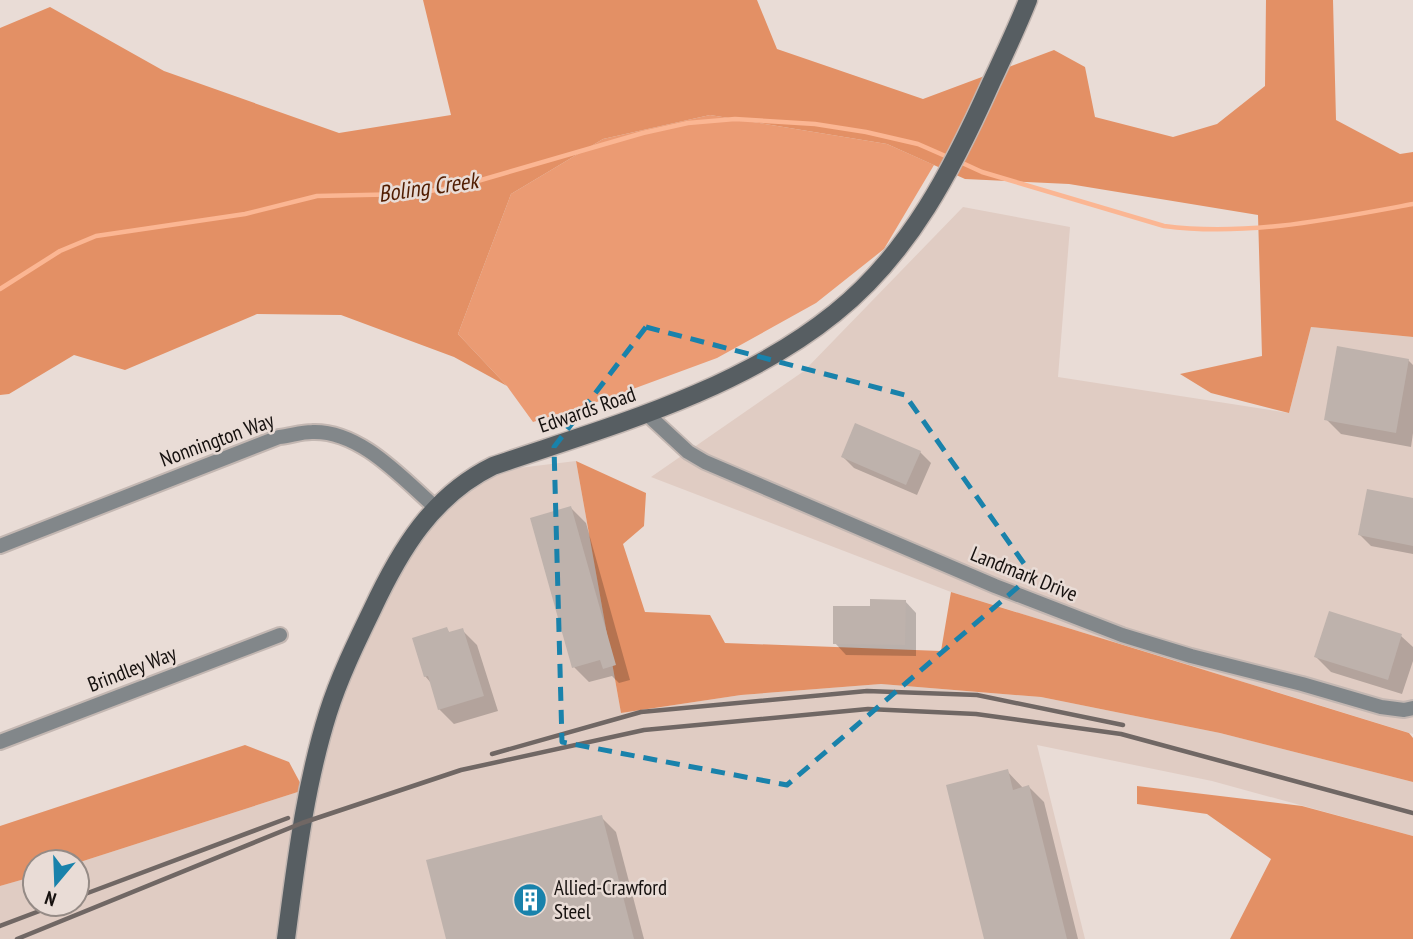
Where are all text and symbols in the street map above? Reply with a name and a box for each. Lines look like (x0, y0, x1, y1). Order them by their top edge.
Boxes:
water label: Boling Creek (376, 165, 483, 208)
street label: Edwards Road (535, 380, 639, 439)
street label: Nonnington Way (156, 406, 278, 473)
street label: Landmark Drive (967, 540, 1082, 607)
street label: Brindley Way (84, 639, 180, 698)
north arrow (21, 848, 91, 918)
place label: Allied-Crawford Steel (554, 874, 667, 925)
building icon: Allied-Crawford Steel (511, 881, 549, 919)
text: N (42, 886, 59, 912)

